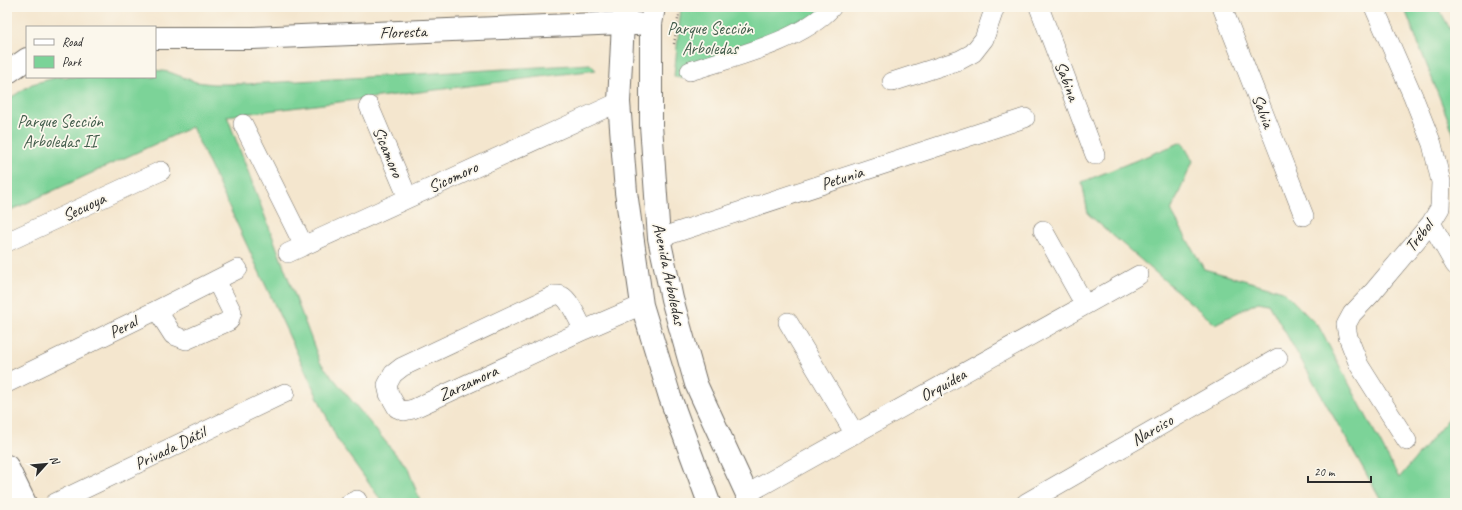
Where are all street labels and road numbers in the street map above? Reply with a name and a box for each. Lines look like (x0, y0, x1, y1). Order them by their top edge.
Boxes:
street label: Floresta (379, 21, 429, 43)
street label: Sabina (1050, 58, 1085, 106)
street label: Salvia (1247, 91, 1280, 133)
street label: Sicamoro (368, 123, 408, 181)
street label: Sicomoro (425, 156, 482, 198)
street label: Petunia (818, 161, 867, 195)
street label: Secuoya (59, 187, 110, 226)
street label: Trébol (1400, 214, 1440, 256)
street label: Avenida Arboledas (648, 221, 690, 328)
street label: Peral (105, 310, 143, 343)
street label: Zarzamora (435, 359, 503, 406)
street label: Orquídea (916, 363, 971, 406)
street label: Narciso (1127, 409, 1177, 450)
street label: Privada Dátil (131, 420, 212, 474)

